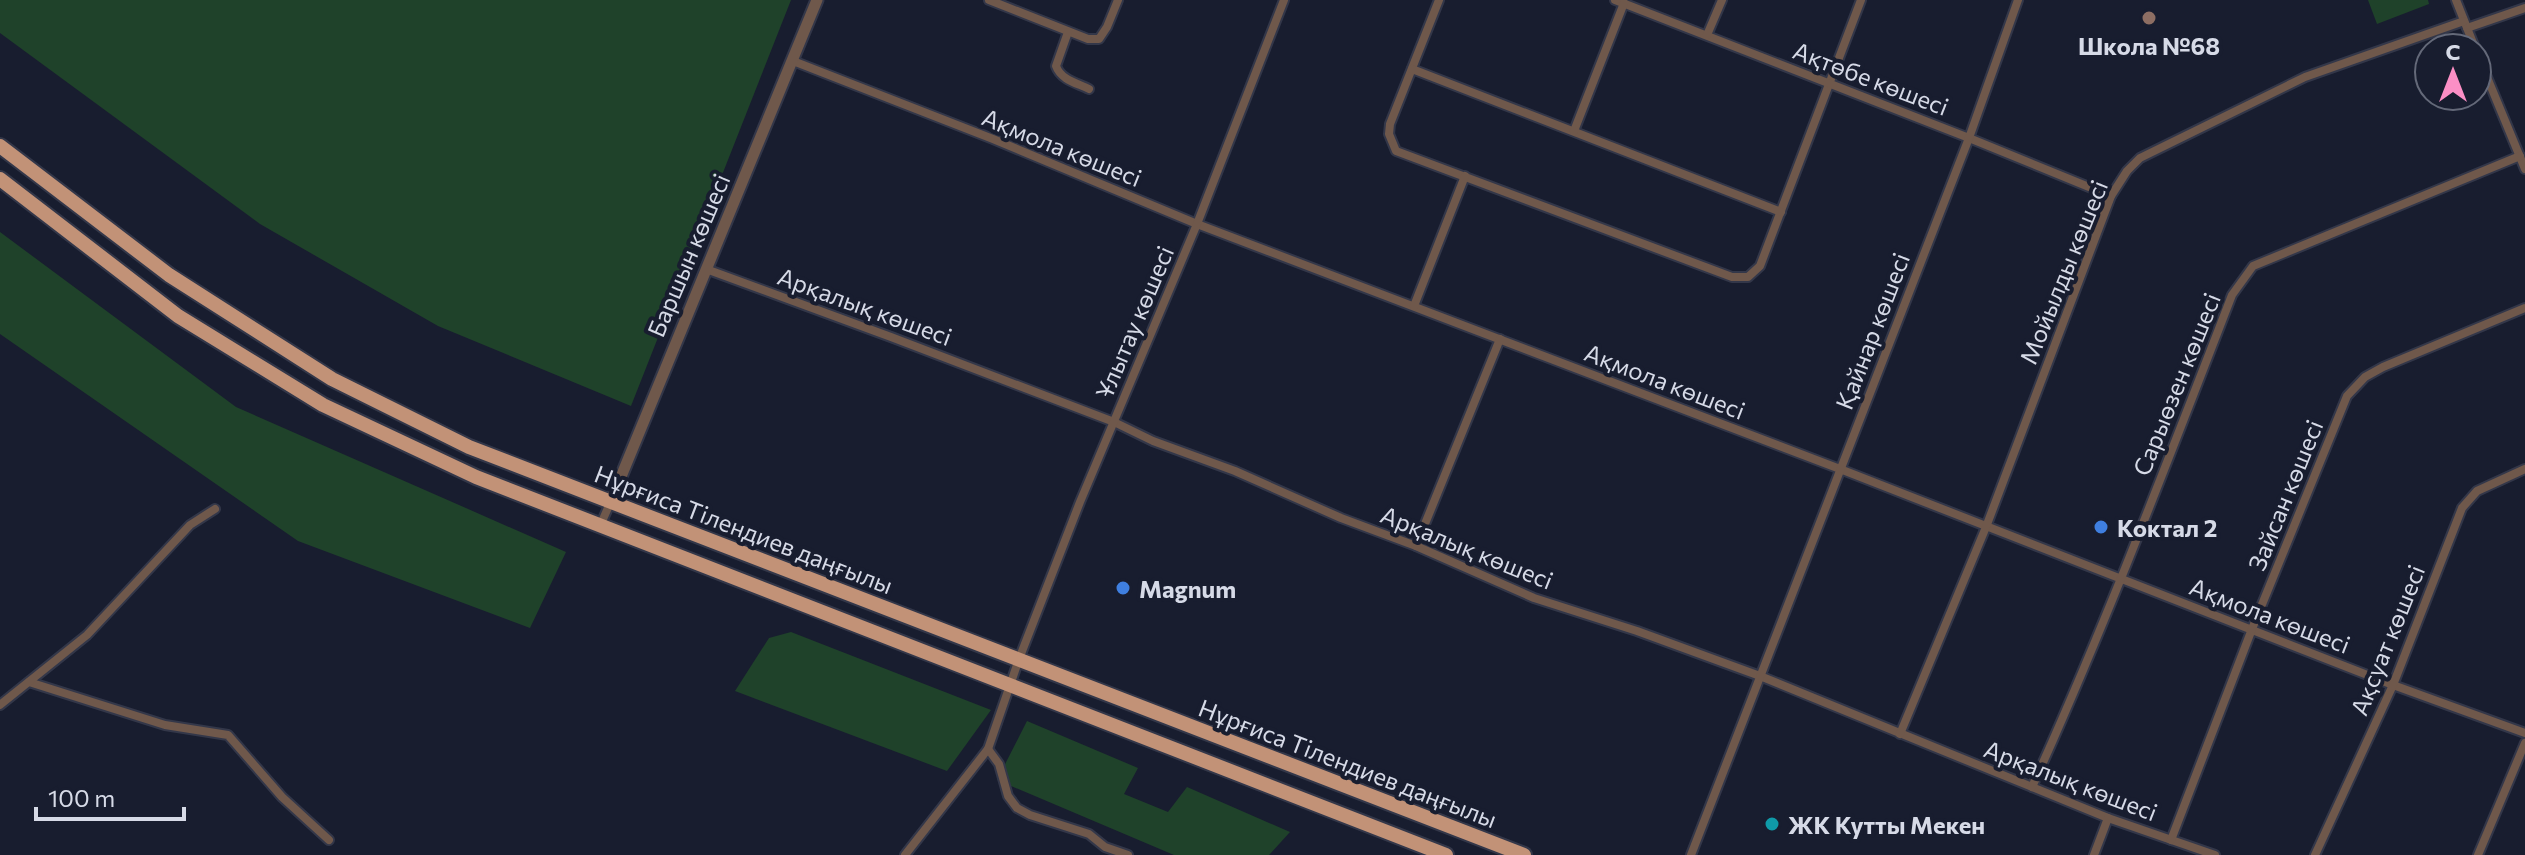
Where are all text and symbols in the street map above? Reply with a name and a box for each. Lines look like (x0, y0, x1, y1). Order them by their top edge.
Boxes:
marker: Школа №68 (2140, 9, 2158, 27)
place label: Школа №68 (2078, 31, 2220, 60)
north arrow (2413, 32, 2493, 112)
street label: Ақтөбе көшесі (1789, 35, 1953, 121)
text: С (2445, 38, 2461, 65)
street label: Ақмола көшесі (978, 102, 1146, 192)
street label: Баршын көшесі (641, 169, 735, 341)
street label: Мойылды көшесі (2013, 176, 2113, 368)
street label: Ұлытау көшесі (1089, 241, 1179, 403)
street label: Қайнар көшесі (1829, 249, 1915, 413)
street label: Арқалық көшесі (774, 261, 956, 351)
street label: Сарыөзен көшесі (2126, 288, 2226, 480)
street label: Ақмола көшесі (1581, 337, 1749, 425)
street label: Зайсан көшесі (2242, 415, 2328, 575)
street label: Нұрғиса Тілендиев даңғылы (591, 459, 897, 599)
street label: Арқалық көшесі (1377, 499, 1557, 595)
place label: Коктал 2 (2117, 513, 2217, 542)
marker: Коктал 2 (2092, 518, 2110, 536)
street label: Ақсуат көшесі (2344, 561, 2430, 719)
street label: Ақмола көшесі (2186, 571, 2354, 659)
place label: Magnum (1139, 574, 1236, 603)
marker: Magnum (1114, 579, 1132, 597)
street label: Нұрғиса Тілендиев даңғылы (1195, 693, 1501, 833)
street label: Арқалық көшесі (1980, 734, 2162, 826)
scale bar (36, 771, 184, 821)
text: 100 m (48, 783, 115, 812)
place label: ЖК Кутты Мекен (1788, 810, 1985, 839)
marker: ЖК Кутты Мекен (1763, 815, 1781, 833)

